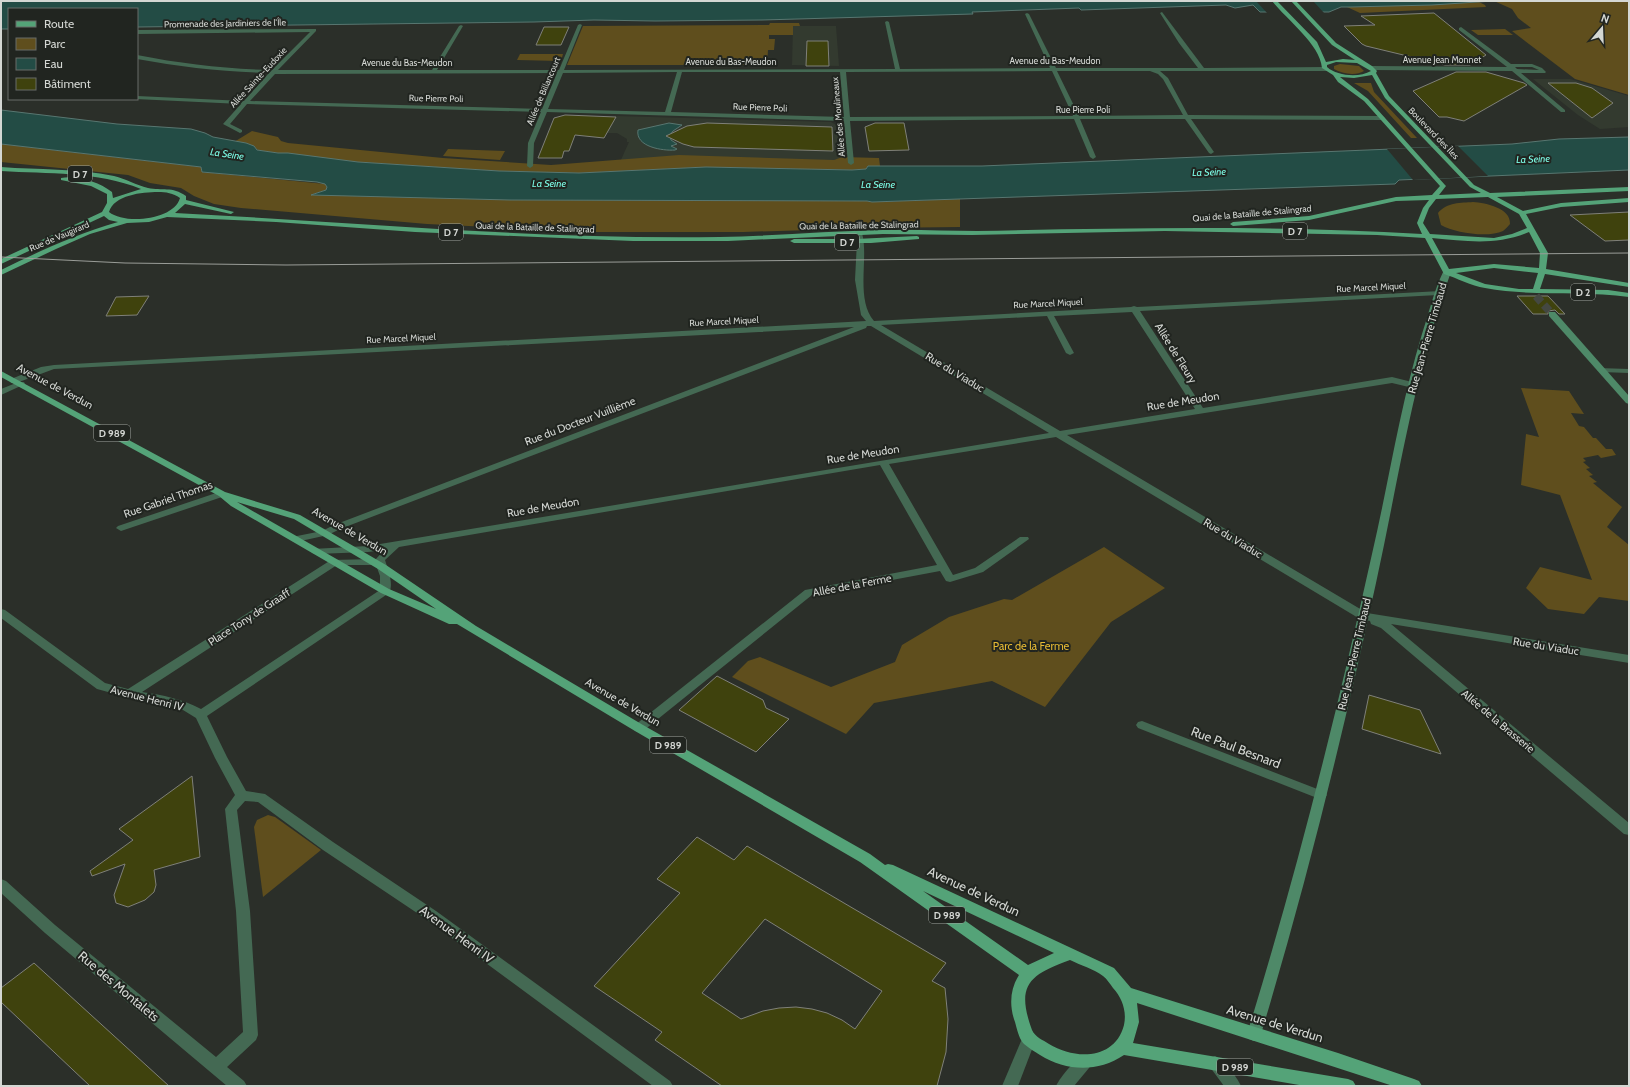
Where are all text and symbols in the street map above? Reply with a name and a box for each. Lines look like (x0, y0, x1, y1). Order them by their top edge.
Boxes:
legend (8, 8, 138, 100)
north arrow (1582, 8, 1622, 48)
text: N (1599, 11, 1611, 26)
street label: Promenade des Jardiniers de l'Île (164, 15, 286, 30)
text: Route (44, 16, 74, 31)
text: Parc (44, 36, 66, 51)
street label: Allée Sainte-Eudoxie (227, 44, 289, 110)
street label: Avenue Jean Monnet (1403, 54, 1481, 65)
street label: Allée de Billancourt (524, 55, 562, 127)
street label: Avenue du Bas-Meudon (1009, 55, 1101, 66)
text: Eau (44, 56, 63, 71)
street label: Avenue du Bas-Meudon (685, 56, 777, 67)
street label: Avenue du Bas-Meudon (361, 57, 453, 68)
text: Bâtiment (44, 76, 91, 91)
street label: Allée des Moulineaux (829, 76, 847, 157)
street label: Rue Pierre Poli (409, 92, 463, 104)
street label: Rue Pierre Poli (733, 101, 788, 113)
street label: Rue Pierre Poli (1056, 104, 1110, 115)
street label: Boulevard des Îles (1406, 104, 1463, 162)
water label: La Seine (209, 145, 245, 163)
water label: La Seine (1516, 152, 1551, 166)
water label: La Seine (1192, 165, 1227, 179)
road number: D 7 (68, 166, 92, 182)
water label: La Seine (532, 177, 566, 190)
water label: La Seine (861, 178, 895, 191)
street label: Quai de la Bataille de Stalingrad (1192, 202, 1312, 224)
street label: Rue de Vaugirard (27, 218, 91, 254)
street label: Quai de la Bataille de Stalingrad (799, 218, 919, 232)
street label: Quai de la Bataille de Stalingrad (475, 219, 595, 235)
road number: D 7 (1283, 223, 1307, 239)
road number: D 7 (439, 224, 463, 240)
road number: D 7 (835, 234, 859, 250)
street label: Rue Marcel Miquel (1336, 280, 1407, 294)
street label: Rue Jean-Pierre Timbaud (1404, 281, 1450, 395)
road number: D 2 (1571, 284, 1595, 300)
street label: Rue Marcel Miquel (1013, 296, 1084, 310)
street label: Rue Marcel Miquel (689, 314, 760, 328)
street label: Allée de Fleury (1152, 320, 1200, 386)
street label: Rue Marcel Miquel (366, 331, 437, 345)
street label: Rue du Viaduc (923, 349, 987, 395)
street label: Avenue de Verdun (14, 360, 96, 412)
street label: Rue de Meudon (1146, 388, 1220, 414)
street label: Rue du Docteur Vuillième (523, 393, 638, 449)
road number: D 989 (94, 425, 130, 441)
street label: Rue de Meudon (826, 441, 900, 467)
street label: Rue Gabriel Thomas (122, 477, 215, 521)
street label: Rue de Meudon (506, 494, 580, 520)
street label: Avenue de Verdun (310, 504, 390, 558)
street label: Rue du Viaduc (1201, 515, 1265, 561)
street label: Allée de la Ferme (811, 570, 893, 599)
street label: Place Tony de Graaff (205, 585, 293, 649)
street label: Rue Jean-Pierre Timbaud (1334, 596, 1374, 712)
street label: Rue du Viaduc (1512, 634, 1580, 658)
park label: Parc de la Ferme (993, 639, 1070, 653)
street label: Avenue de Verdun (583, 675, 663, 729)
street label: Avenue Henri IV (109, 682, 185, 714)
street label: Allée de la Brasserie (1458, 686, 1538, 756)
street label: Rue Paul Besnard (1189, 723, 1283, 771)
road number: D 989 (650, 737, 686, 753)
street label: Avenue de Verdun (925, 863, 1023, 919)
street label: Avenue Henri IV (417, 902, 497, 966)
road number: D 989 (929, 907, 965, 923)
street label: Rue des Montalets (75, 947, 163, 1025)
street label: Avenue de Verdun (1225, 1001, 1325, 1045)
road number: D 989 (1217, 1059, 1253, 1075)

